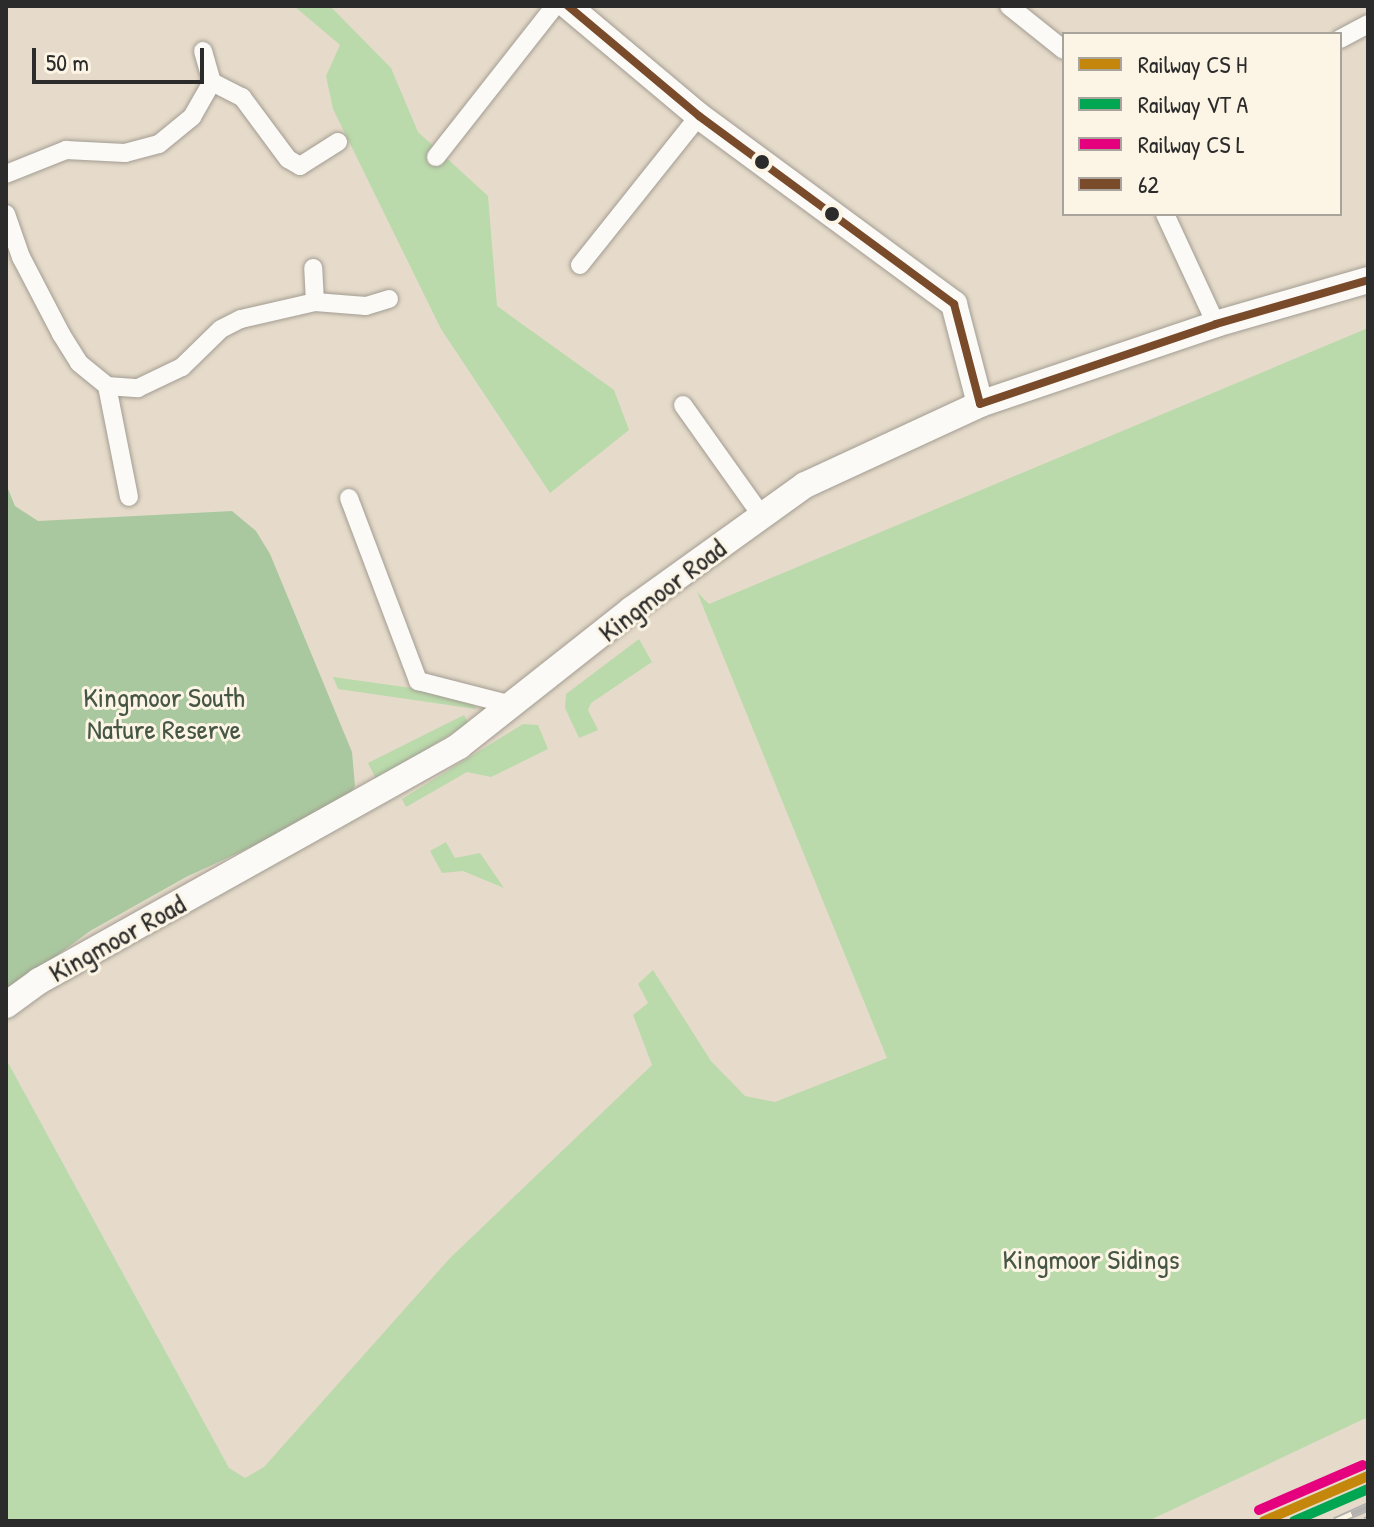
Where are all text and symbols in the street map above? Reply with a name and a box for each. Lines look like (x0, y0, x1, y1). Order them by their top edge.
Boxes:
scale bar (36, 32, 208, 82)
legend (1062, 32, 1342, 216)
text: 50 m (46, 46, 89, 78)
text: Railway CS H (1138, 48, 1247, 80)
text: Railway VT A (1138, 88, 1248, 120)
text: Railway CS L (1138, 128, 1245, 160)
unlabelled marker (754, 154, 770, 170)
text: 62 (1138, 168, 1159, 200)
unlabelled marker (824, 206, 840, 222)
street label: Kingmoor Road (592, 531, 732, 649)
park label: Kingmoor South Nature Reserve (83, 680, 245, 746)
street label: Kingmoor Road (43, 887, 191, 989)
park label: Kingmoor Sidings (1002, 1242, 1180, 1276)

